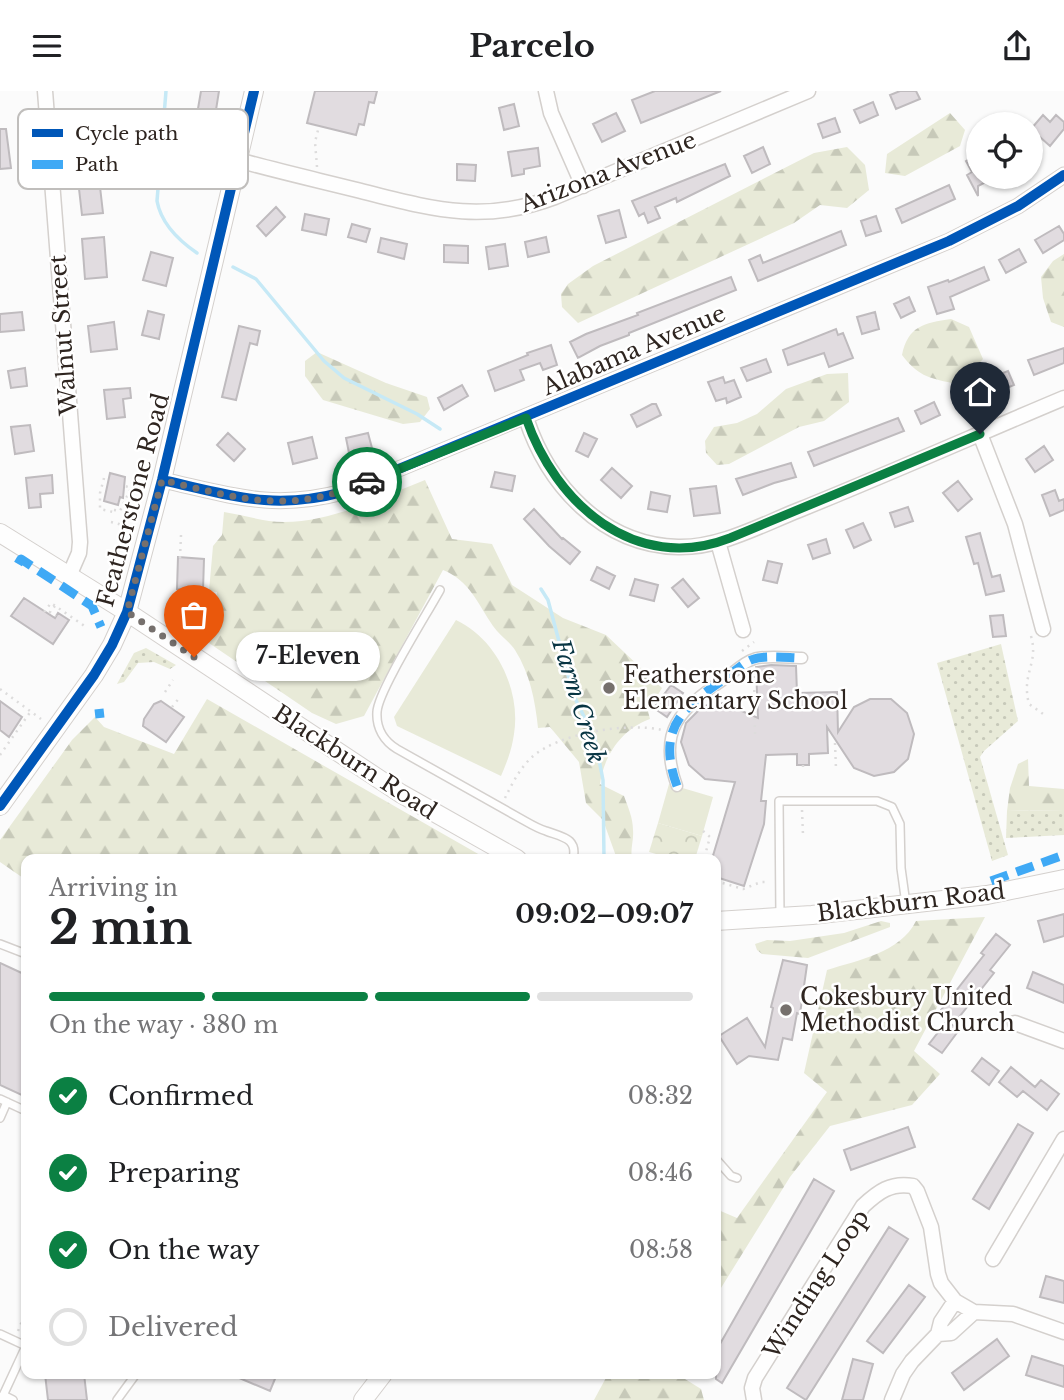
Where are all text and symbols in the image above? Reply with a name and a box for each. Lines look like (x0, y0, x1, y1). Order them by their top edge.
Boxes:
text: Parcelo (469, 26, 595, 66)
icon: menu (28, 27, 66, 65)
icon: share (998, 27, 1036, 65)
legend (18, 109, 248, 189)
map controls (966, 112, 1043, 189)
button: locate (966, 112, 1043, 189)
text: Cycle path (75, 122, 178, 145)
street label: Arizona Avenue (515, 126, 700, 219)
text: Path (75, 153, 119, 176)
street label: Walnut Street (43, 253, 83, 417)
street label: Alabama Avenue (537, 299, 730, 402)
pin (950, 362, 1010, 434)
icon: home (961, 373, 999, 411)
street label: Featherstone Road (91, 390, 175, 610)
courier (332, 447, 402, 517)
icon: car (348, 463, 386, 501)
pin (164, 585, 224, 657)
icon: bag (175, 596, 213, 634)
callout: 7-Eleven (236, 633, 380, 681)
water label: Farm Creek (546, 634, 612, 767)
text: 7-Eleven (256, 642, 360, 670)
place label: Featherstone Elementary School (623, 661, 848, 715)
marker: Featherstone Elementary School (601, 680, 617, 696)
street label: Blackburn Road (268, 699, 442, 825)
text: Arriving in (49, 874, 178, 902)
street label: Blackburn Road (815, 877, 1007, 927)
text: 09:02–09:07 (515, 898, 693, 930)
text: 2 min (49, 899, 192, 956)
place label: Cokesbury United Methodist Church (800, 983, 1015, 1037)
marker: Cokesbury United Methodist Church (778, 1002, 794, 1018)
text: On the way · 380 m (49, 1011, 278, 1039)
icon: check (49, 1077, 87, 1115)
text: Confirmed (108, 1080, 253, 1112)
text: 08:32 (628, 1082, 693, 1110)
icon: check (49, 1154, 87, 1192)
text: Preparing (108, 1157, 240, 1189)
text: 08:46 (628, 1159, 693, 1187)
street label: Winding Loop (757, 1204, 875, 1365)
icon: check (49, 1231, 87, 1269)
text: On the way (108, 1234, 260, 1266)
text: 08:58 (629, 1236, 693, 1264)
text: Delivered (108, 1311, 238, 1343)

